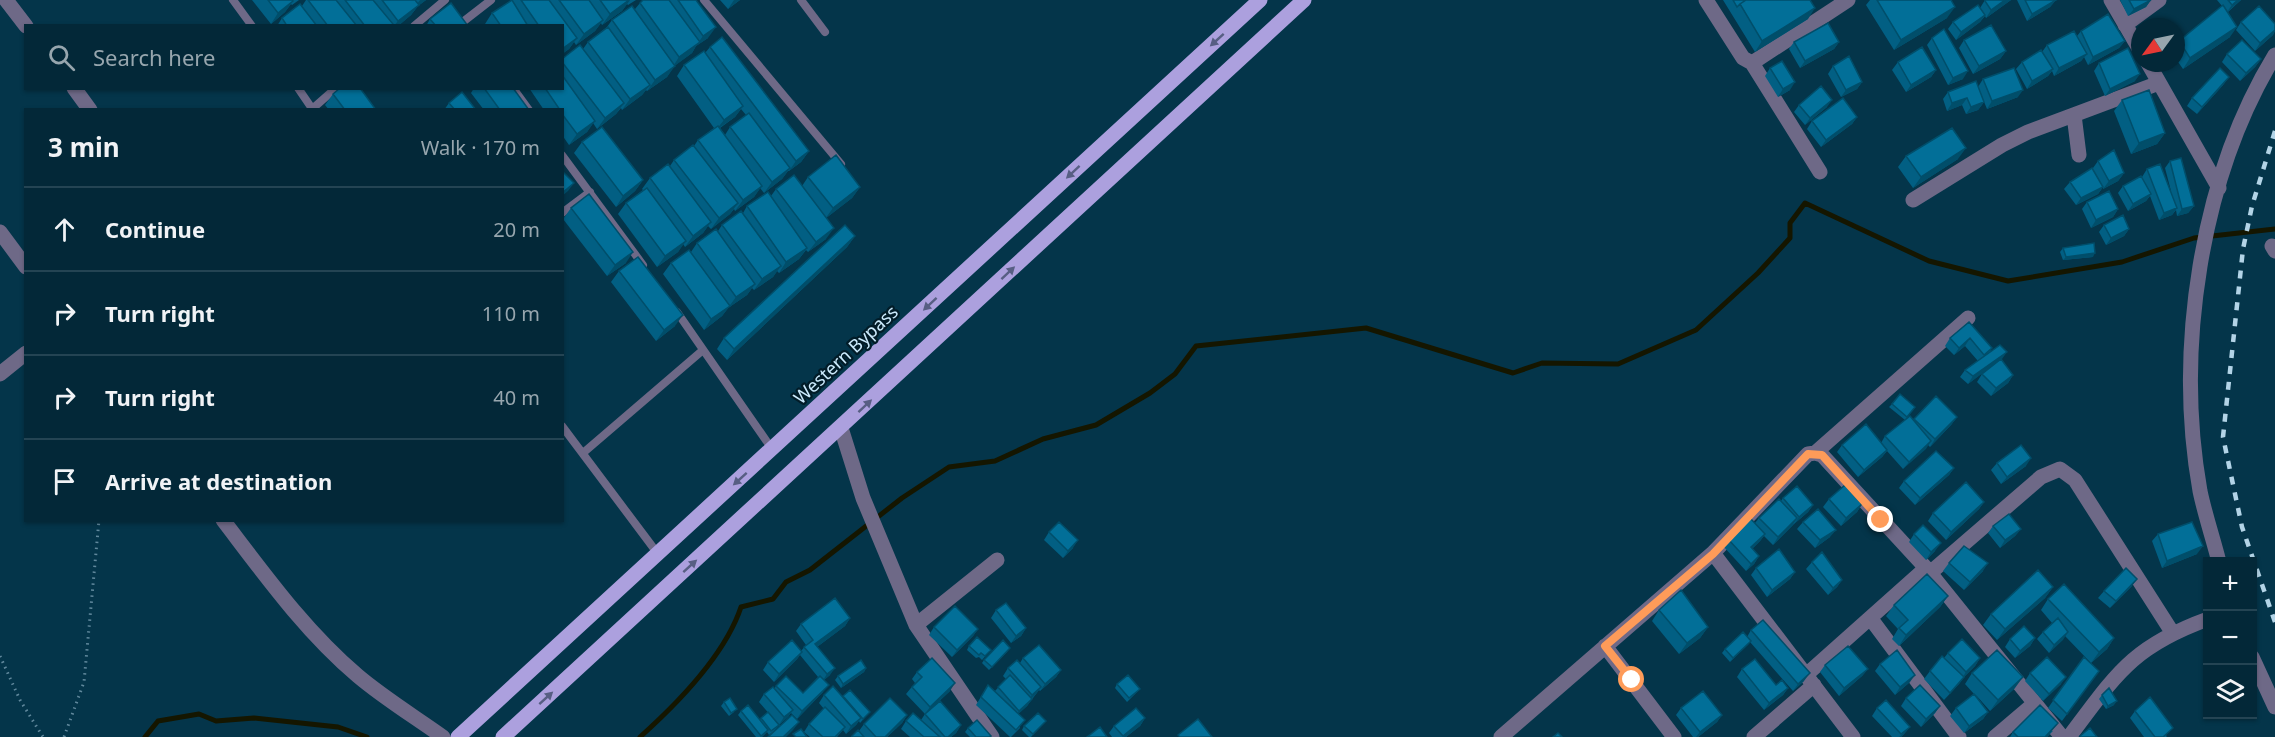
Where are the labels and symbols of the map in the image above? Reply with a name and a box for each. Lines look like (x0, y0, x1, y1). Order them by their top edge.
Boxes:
north arrow (2131, 18, 2185, 72)
one-way arrow (1209, 33, 1224, 47)
one-way arrow (1066, 165, 1081, 179)
one-way arrow (1000, 267, 1015, 280)
one-way arrow (923, 297, 938, 310)
street label: Western Bypass (788, 300, 903, 409)
one-way arrow (857, 400, 872, 413)
one-way arrow (733, 472, 748, 485)
route end (1867, 506, 1893, 532)
one-way arrow (683, 559, 698, 573)
route start (1618, 666, 1644, 692)
one-way arrow (539, 691, 553, 705)

